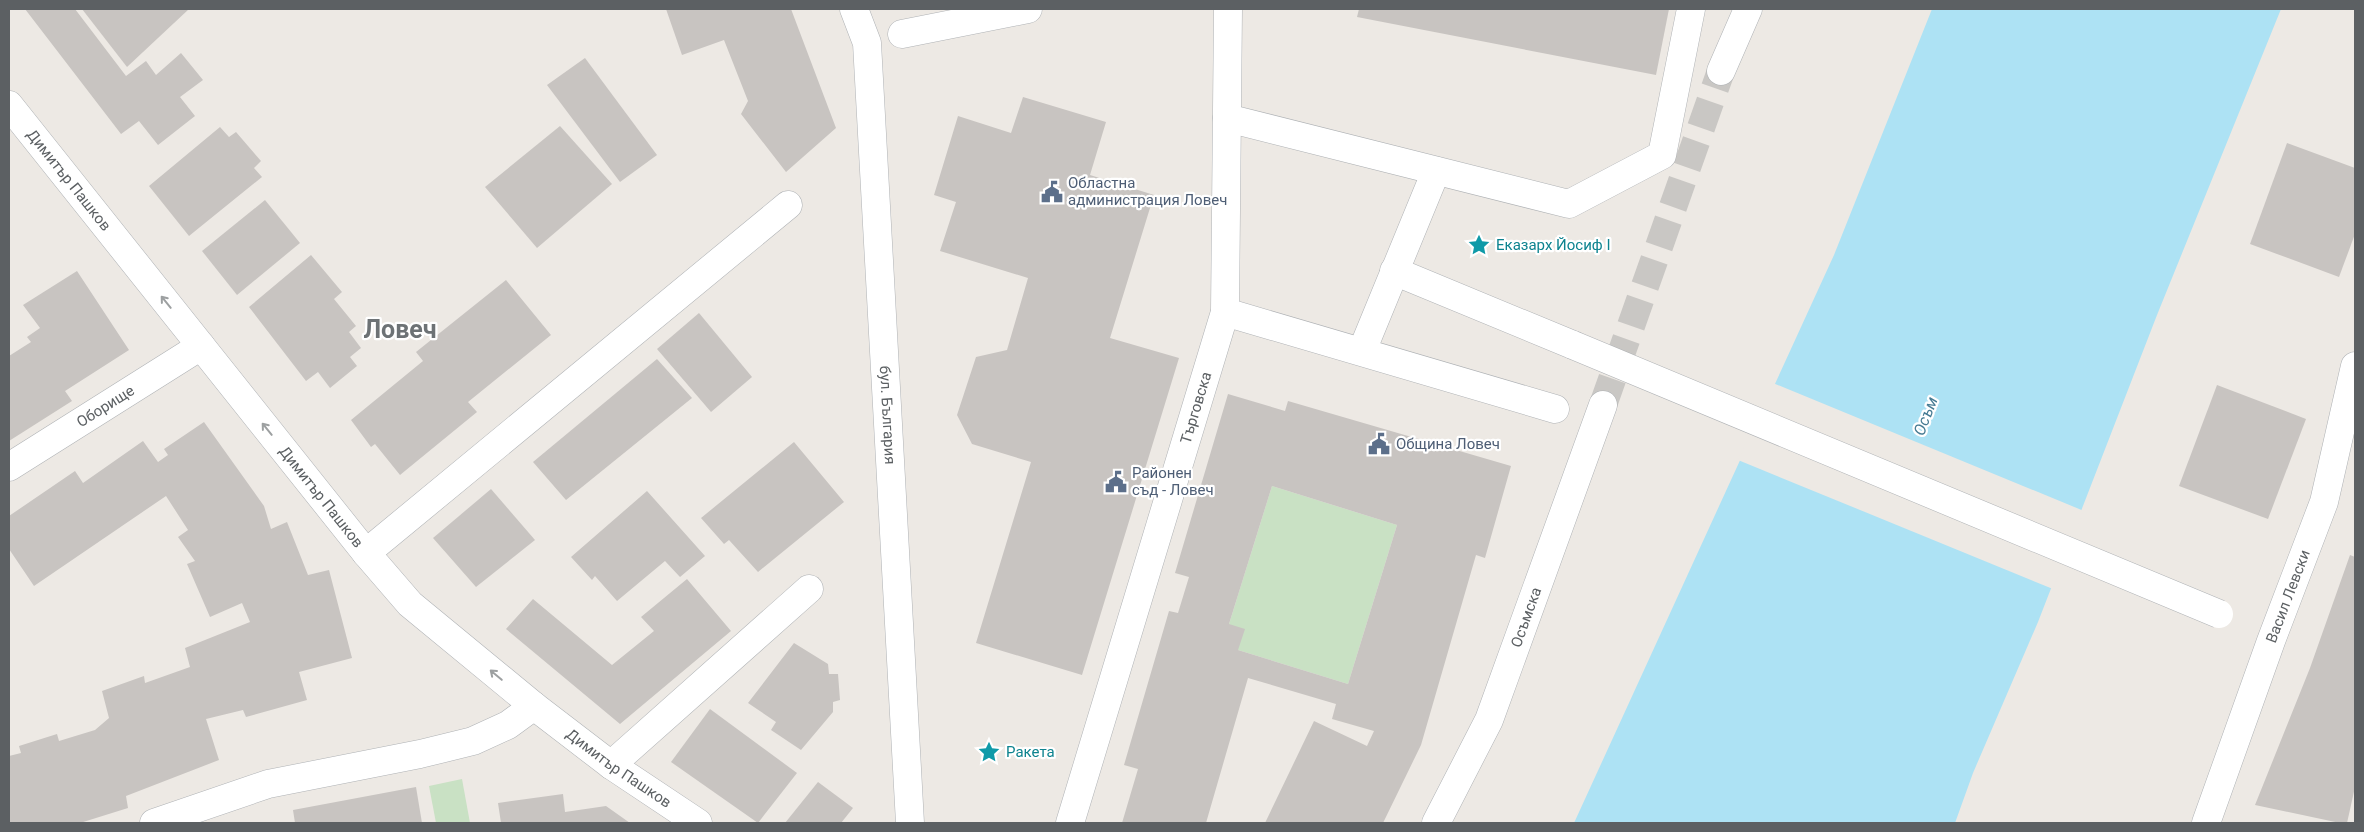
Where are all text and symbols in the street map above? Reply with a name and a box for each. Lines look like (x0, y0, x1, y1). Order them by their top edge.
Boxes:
street label: Димитър Пашков (23, 126, 115, 234)
place label: Областна администрация Ловеч (1068, 174, 1227, 209)
public building icon: Областна администрация Ловеч (1039, 179, 1065, 205)
place icon: Еказарх Йосиф I (1466, 232, 1492, 258)
place label: Еказарх Йосиф I (1496, 236, 1611, 254)
one-way arrow (161, 295, 171, 309)
district label: Ловеч (363, 315, 437, 344)
street label: бул. България (876, 365, 899, 465)
street label: Търговска (1177, 370, 1215, 446)
street label: Оборище (73, 381, 138, 431)
water label: Осъм (1909, 394, 1941, 438)
one-way arrow (262, 423, 273, 436)
public building icon: Община Ловеч (1366, 431, 1392, 457)
place label: Община Ловеч (1396, 435, 1500, 453)
street label: Димитър Пашков (275, 442, 367, 551)
place label: Районен съд - Ловеч (1132, 464, 1214, 499)
public building icon: Районен съд - Ловеч (1103, 469, 1129, 495)
street label: Васил Левски (2262, 547, 2314, 646)
street label: Осъмска (1507, 585, 1545, 650)
one-way arrow (490, 670, 503, 681)
street label: Димитър Пашков (563, 725, 675, 812)
place icon: Ракета (976, 739, 1002, 765)
place label: Ракета (1006, 743, 1055, 761)

